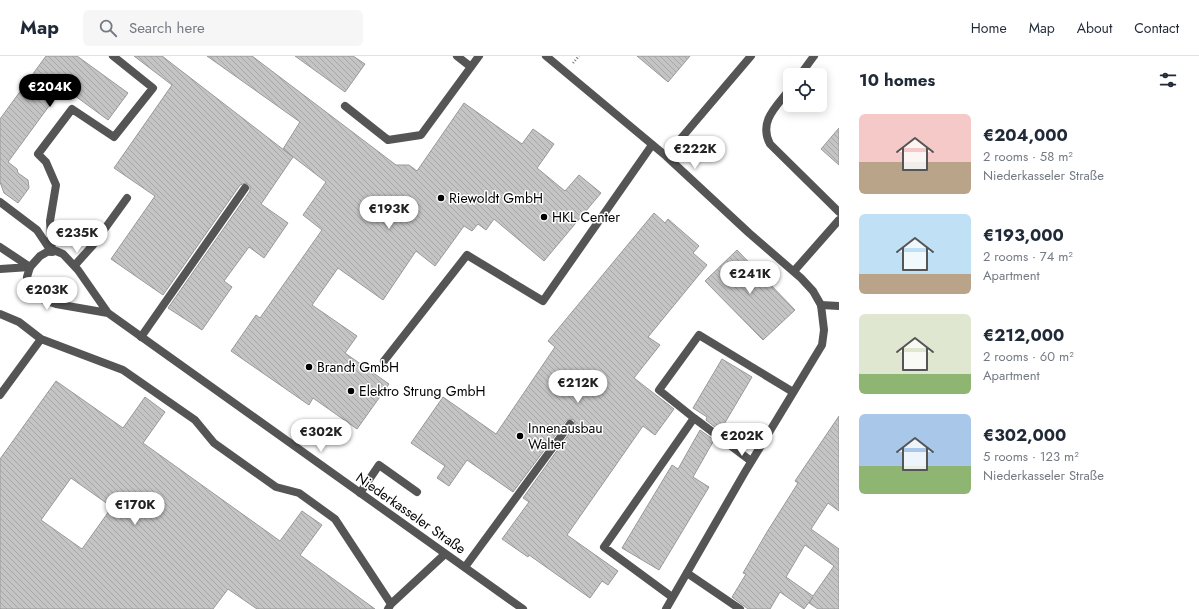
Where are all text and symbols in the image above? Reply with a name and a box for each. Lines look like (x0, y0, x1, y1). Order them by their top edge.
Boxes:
search box (83, 10, 363, 46)
text: Map (20, 14, 59, 41)
icon: search (97, 17, 119, 39)
text: Search here (129, 17, 205, 39)
text: Home (971, 18, 1007, 38)
text: Map (1029, 18, 1055, 38)
text: About (1077, 18, 1112, 38)
text: Contact (1134, 18, 1179, 38)
map controls (783, 68, 827, 112)
button: locate (783, 68, 827, 112)
text: 10 homes (859, 68, 935, 92)
icon: filters (1157, 69, 1179, 91)
pin: €204K (22, 74, 78, 108)
text: €204K (28, 77, 72, 96)
text: €204,000 (983, 123, 1068, 147)
icon: home (891, 130, 939, 178)
pin: €222K (667, 136, 723, 170)
text: €222K (673, 139, 717, 158)
text: 2 rooms · 58 m² (983, 147, 1073, 166)
text: Niederkasseler Straße (983, 166, 1104, 185)
place label: Riewoldt GmbH (449, 188, 543, 208)
marker: Riewoldt GmbH (436, 193, 446, 203)
pin: €193K (361, 196, 417, 230)
text: €193K (369, 199, 410, 218)
place label: HKL Center (552, 207, 620, 227)
marker: HKL Center (539, 212, 549, 222)
pin: €235K (49, 220, 105, 254)
text: €235K (56, 223, 98, 242)
text: €193,000 (983, 223, 1064, 247)
icon: home (891, 230, 939, 278)
text: 2 rooms · 74 m² (983, 247, 1073, 266)
pin: €241K (722, 261, 778, 295)
text: €241K (729, 264, 771, 283)
text: Apartment (983, 266, 1040, 285)
pin: €203K (19, 277, 75, 311)
text: €203K (26, 280, 68, 299)
text: €212,000 (983, 323, 1064, 347)
icon: home (891, 330, 939, 378)
text: 2 rooms · 60 m² (983, 347, 1074, 366)
place label: Brandt GmbH (317, 357, 399, 377)
marker: Brandt GmbH (304, 362, 314, 372)
text: Apartment (983, 366, 1040, 385)
pin: €212K (550, 370, 606, 404)
text: €212K (557, 373, 599, 392)
place label: Elektro Strung GmbH (359, 381, 486, 401)
marker: Elektro Strung GmbH (346, 386, 356, 396)
place label: Innenausbau Walter (528, 418, 602, 454)
pin: €302K (293, 419, 349, 453)
text: €302K (300, 422, 342, 441)
pin: €202K (714, 423, 770, 457)
text: €302,000 (983, 423, 1066, 447)
text: €202K (720, 426, 764, 445)
icon: home (891, 430, 939, 478)
marker: Innenausbau Walter (515, 431, 525, 441)
text: 5 rooms · 123 m² (983, 447, 1079, 466)
text: Niederkasseler Straße (983, 466, 1104, 485)
street label: Niederkasseler Straße (352, 467, 470, 559)
pin: €170K (107, 492, 163, 526)
text: €170K (115, 495, 155, 514)

